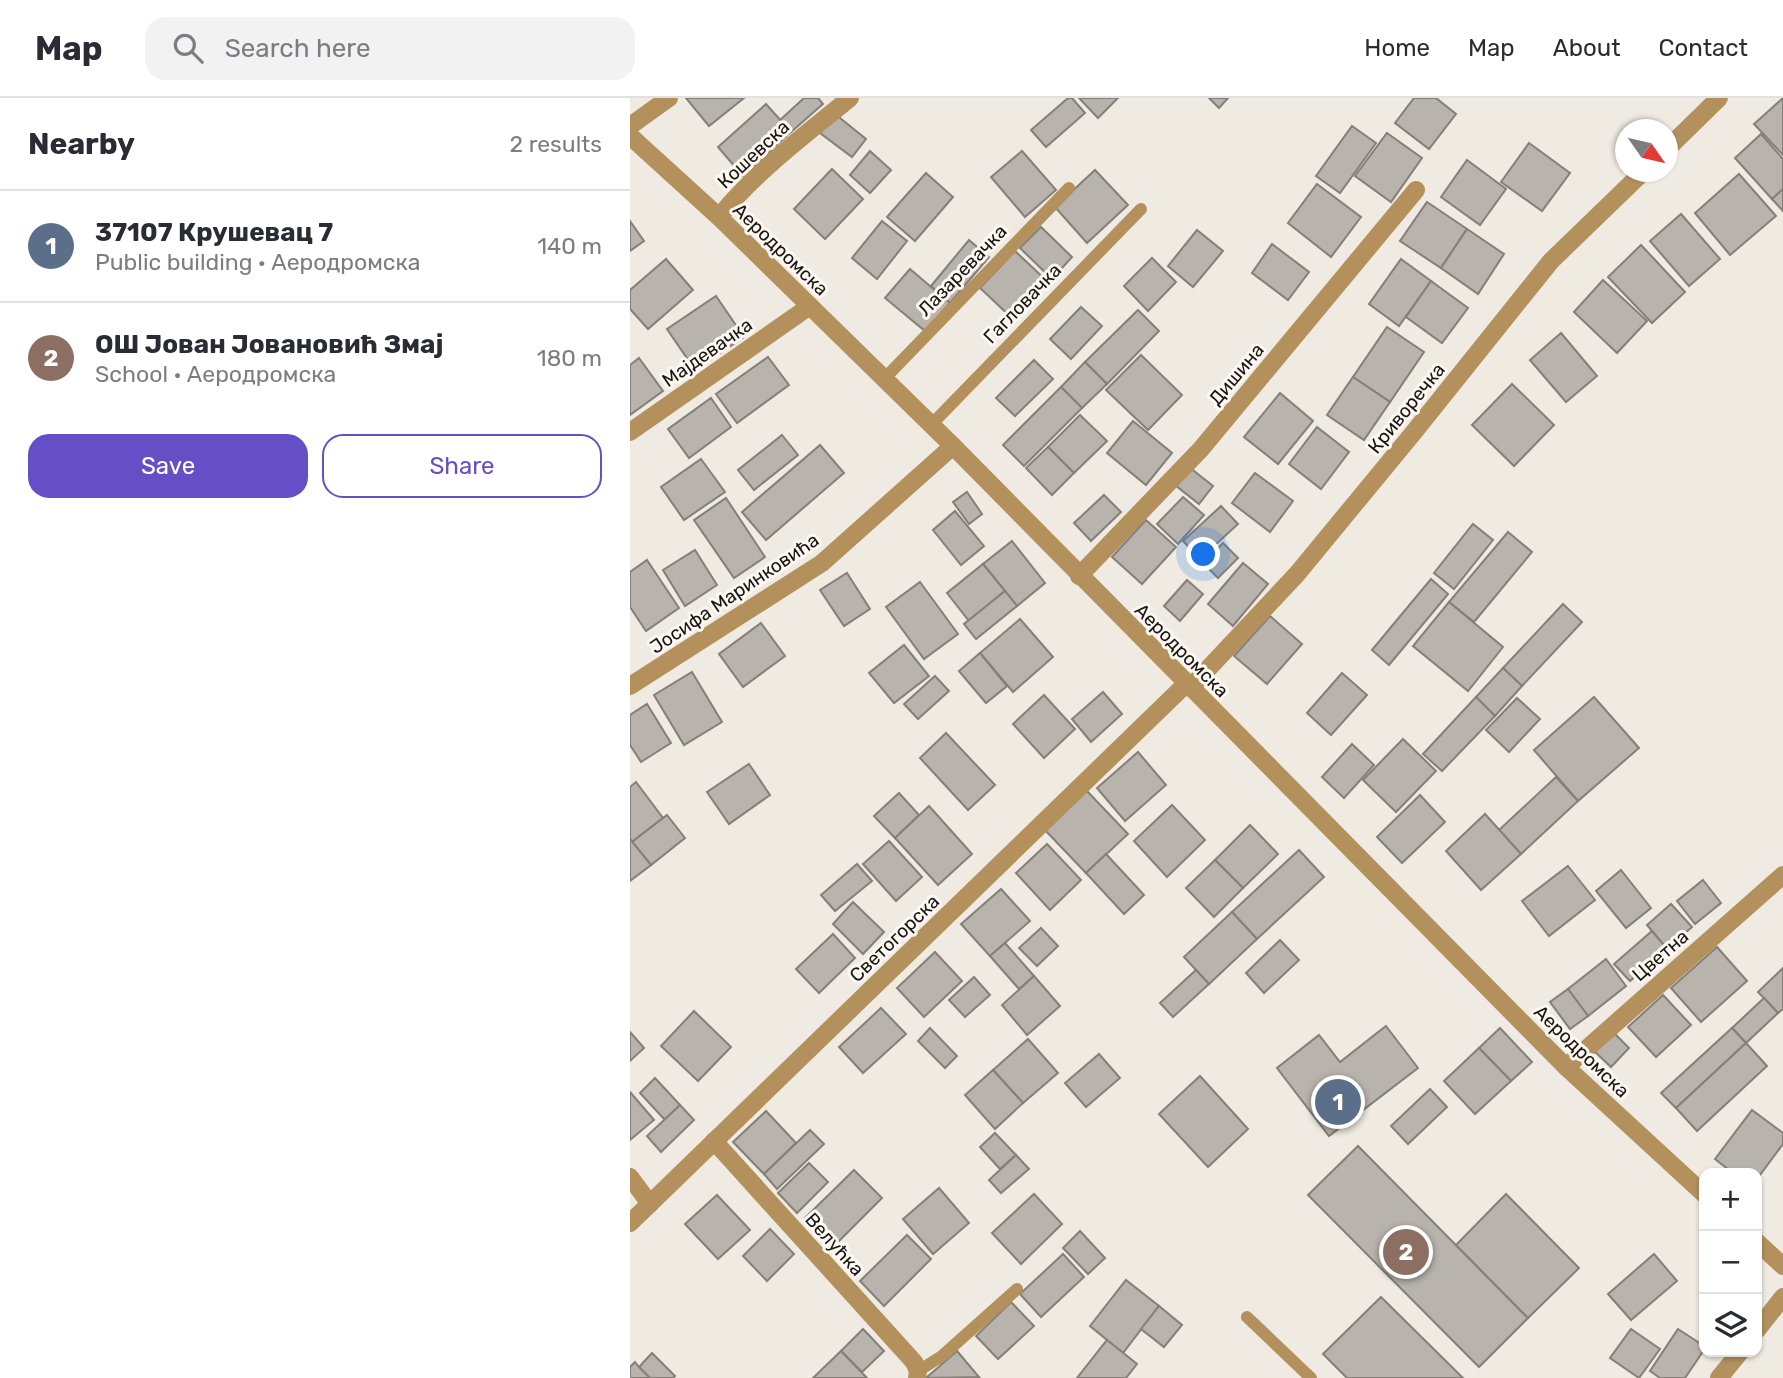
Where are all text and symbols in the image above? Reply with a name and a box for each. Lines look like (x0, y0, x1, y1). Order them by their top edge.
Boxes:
search box (145, 17, 635, 80)
text: Map (35, 29, 103, 68)
icon: search (169, 29, 207, 67)
text: Search here (225, 33, 370, 64)
text: Home (1364, 34, 1430, 62)
text: Map (1468, 34, 1515, 62)
text: About (1553, 34, 1621, 62)
text: Contact (1659, 34, 1748, 62)
street label: Кошевска (713, 115, 794, 193)
north arrow (1615, 119, 1678, 182)
text: Nearby (28, 126, 135, 162)
text: 2 results (510, 130, 602, 158)
street label: Аеродромска (728, 198, 833, 300)
text: 37107 Крушевац 7 (95, 217, 333, 248)
street label: Лазаревачка (913, 220, 1012, 321)
text: 1 (45, 232, 57, 260)
text: 140 m (537, 232, 602, 260)
text: Public building · Аеродромска (95, 248, 421, 276)
street label: Гагловачка (979, 259, 1066, 348)
street label: Мајдевачка (658, 313, 757, 392)
text: ОШ Јован Јовановић Змај (95, 329, 443, 360)
street label: Дишина (1204, 339, 1269, 410)
text: 2 (44, 344, 58, 372)
text: 180 m (537, 344, 602, 372)
street label: Криворечка (1363, 358, 1450, 458)
text: School · Аеродромска (95, 360, 336, 388)
button: Save (28, 434, 308, 498)
button: Share (322, 434, 602, 498)
street label: Јосифа Маринковића (645, 528, 823, 659)
your location (1186, 537, 1220, 571)
street label: Аеродромска (1130, 599, 1233, 702)
street label: Светогорска (845, 890, 944, 987)
street label: Цветна (1627, 925, 1693, 986)
street label: Аеродромска (1529, 1000, 1634, 1102)
pin: 1 (1315, 1076, 1361, 1128)
map controls (1699, 1168, 1762, 1357)
button: + (1699, 1168, 1762, 1231)
street label: Велућка (800, 1208, 869, 1281)
pin: 2 (1383, 1226, 1429, 1278)
button: − (1699, 1231, 1762, 1294)
button: layers (1699, 1294, 1762, 1357)

